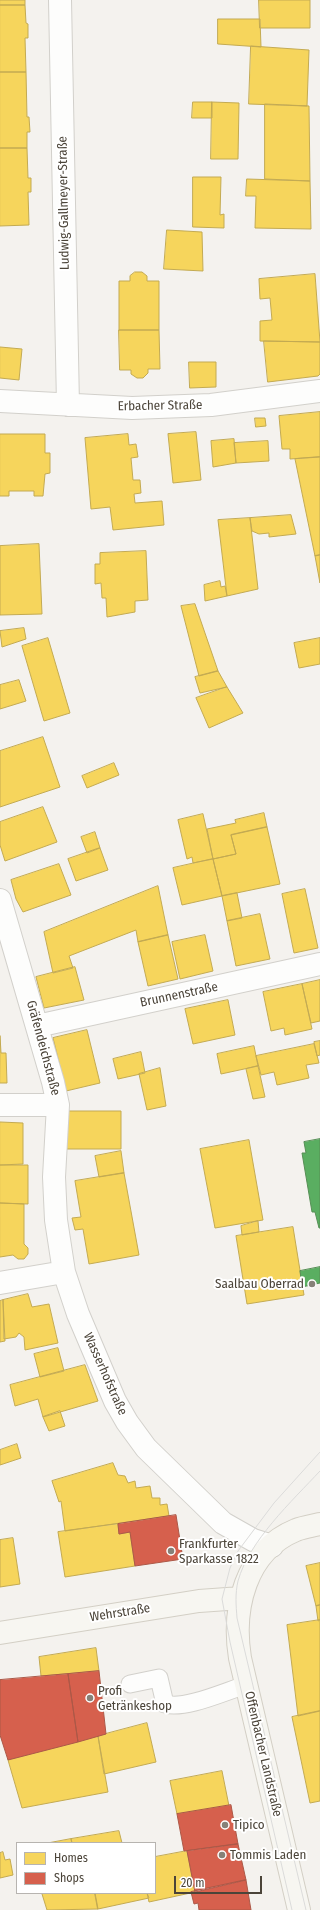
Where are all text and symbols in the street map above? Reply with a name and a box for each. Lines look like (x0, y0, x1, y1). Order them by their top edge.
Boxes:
street label: Ludwig-Gallmeyer-Straße (55, 136, 73, 270)
street label: Erbacher Straße (118, 397, 202, 415)
street label: Brunnenstraße (139, 979, 219, 1011)
street label: Gräfendeichstraße (23, 999, 63, 1097)
place label: Saalbau Oberrad (215, 1276, 304, 1292)
marker: Saalbau Oberrad (307, 1279, 317, 1289)
street label: Wasserhofstraße (80, 1330, 130, 1418)
place label: Frankfurter Sparkasse 1822 (179, 1536, 259, 1567)
marker: Frankfurter Sparkasse 1822 (166, 1546, 176, 1556)
street label: Wehrstraße (89, 1601, 151, 1625)
place label: Profi Getränkeshop (98, 1683, 172, 1714)
street label: Offenbacher Landstraße (241, 1690, 285, 1818)
marker: Profi Getränkeshop (85, 1693, 95, 1703)
place label: Tipico (233, 1817, 265, 1833)
marker: Tipico (220, 1820, 230, 1830)
legend (16, 1842, 156, 1894)
place label: Tommis Laden (230, 1847, 306, 1863)
marker: Tommis Laden (217, 1850, 227, 1860)
text: Homes (54, 1851, 88, 1865)
scale bar (176, 1868, 264, 1894)
text: Shops (54, 1871, 84, 1885)
text: 20 m (181, 1876, 205, 1890)

